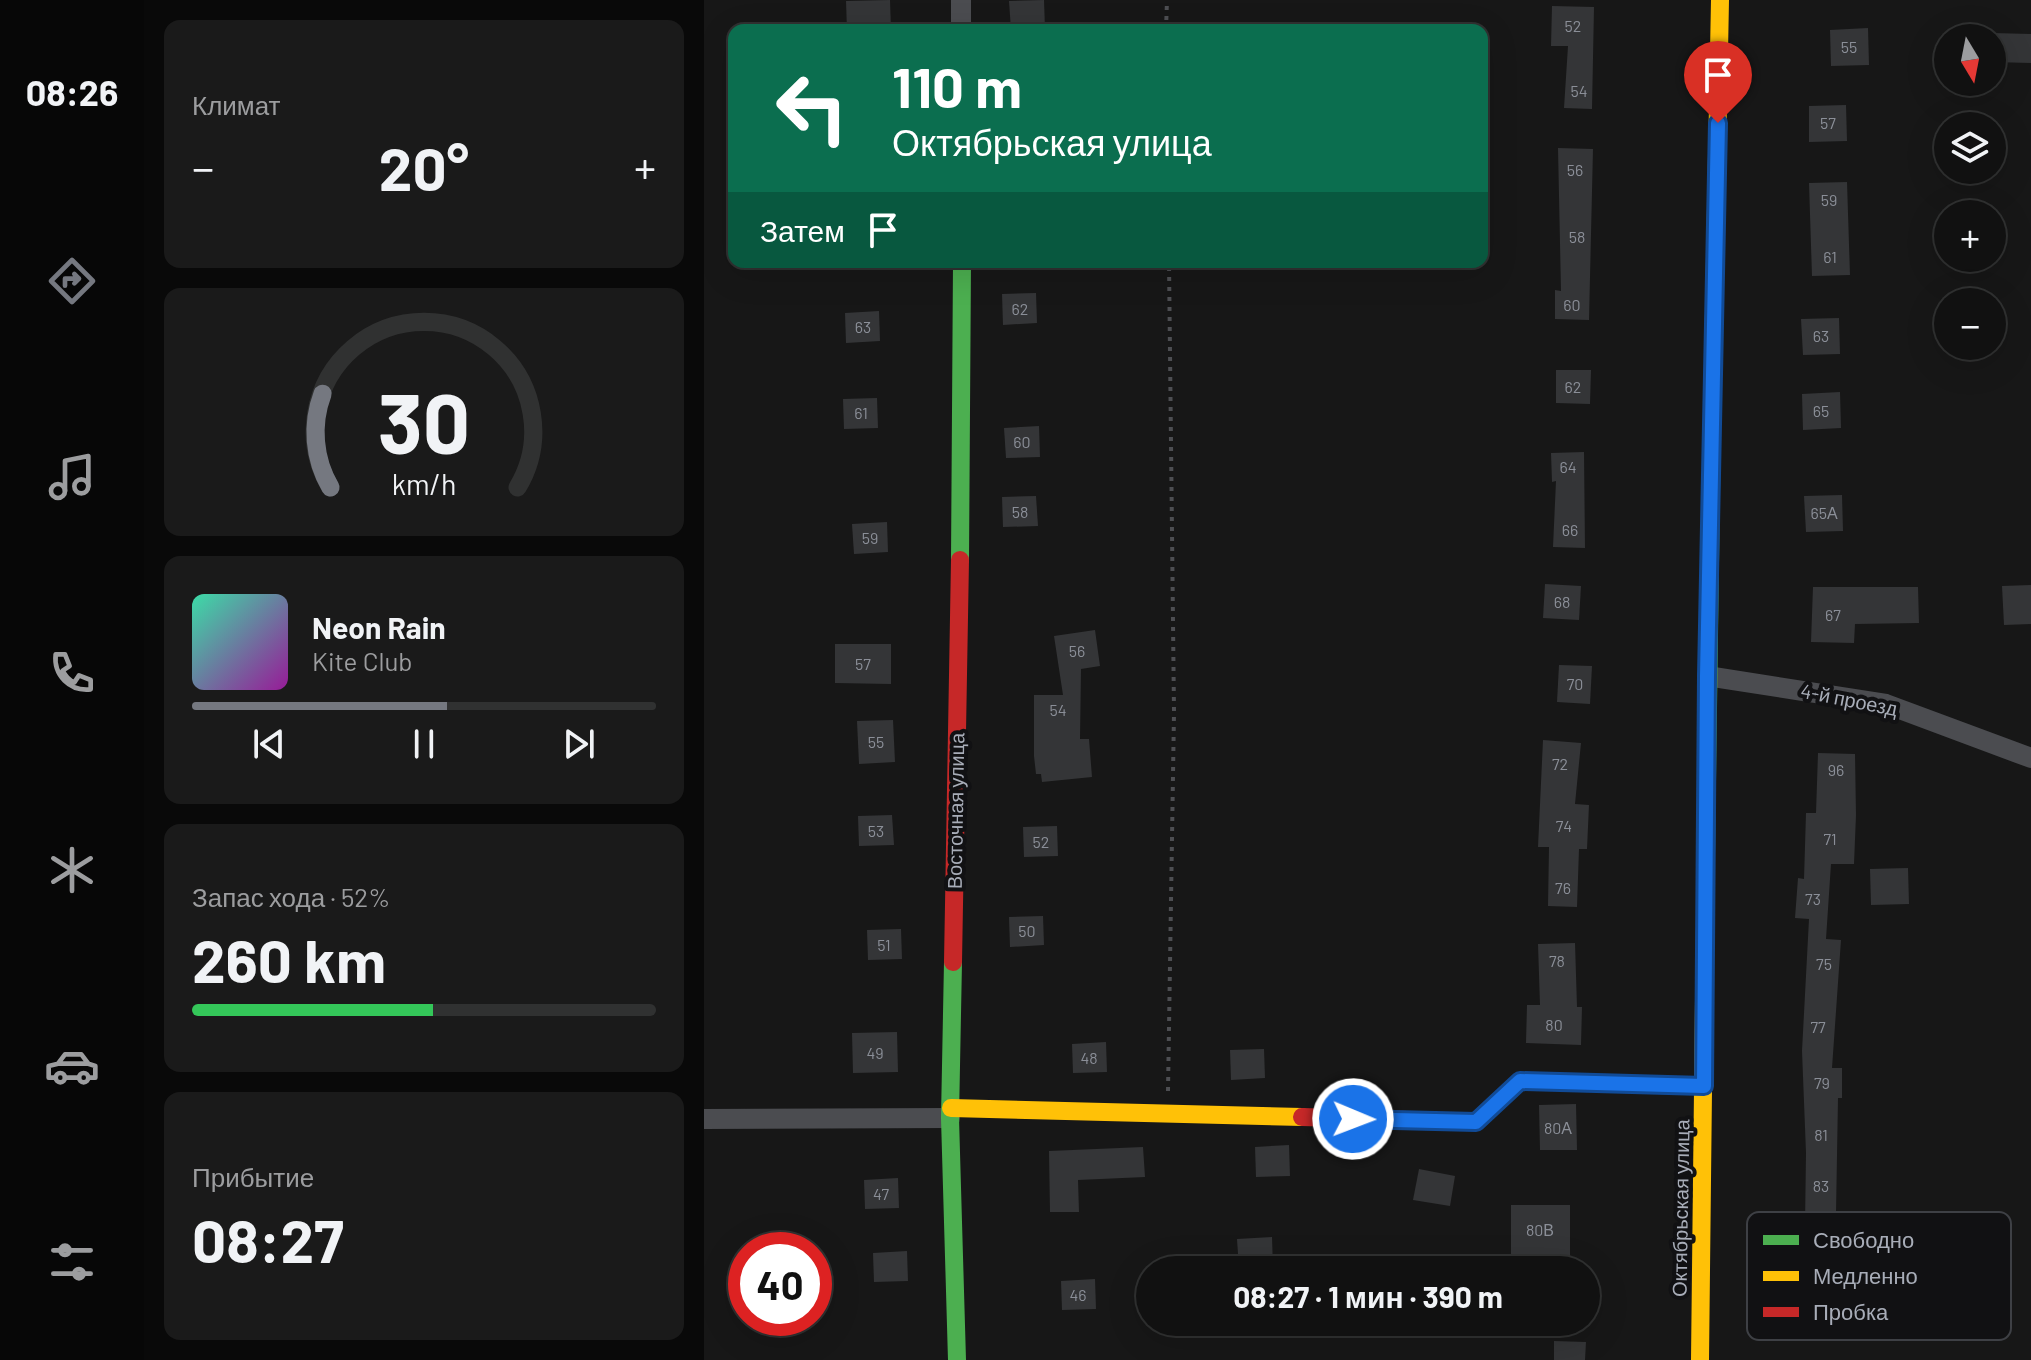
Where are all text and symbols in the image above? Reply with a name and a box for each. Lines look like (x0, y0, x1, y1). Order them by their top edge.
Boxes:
house number: 52 (1565, 16, 1581, 35)
north arrow (1934, 24, 2006, 96)
map controls (1934, 24, 2006, 360)
house number: 55 (1841, 37, 1857, 56)
pin (1684, 41, 1752, 123)
text: 110 m (892, 52, 1022, 119)
icon: arrive (1696, 53, 1740, 97)
icon: left (760, 56, 864, 160)
text: 08:26 (26, 70, 118, 113)
house number: 54 (1570, 81, 1588, 100)
text: Климат (192, 89, 281, 120)
button: layers (1934, 112, 2006, 184)
house number: 57 (1820, 113, 1836, 132)
text: Октябрьская улица (892, 120, 1212, 163)
text: 20° (379, 131, 469, 203)
text: − (192, 140, 214, 193)
text: + (634, 140, 656, 193)
house number: 56 (1567, 160, 1583, 179)
house number: 59 (1821, 190, 1837, 209)
button: + (1934, 200, 2006, 272)
icon: arrive (861, 208, 905, 252)
text: Затем (760, 212, 845, 248)
house number: 58 (1569, 227, 1585, 246)
house number: 61 (1823, 247, 1837, 266)
icon: directions (44, 253, 100, 309)
button: − (1934, 288, 2006, 360)
house number: 60 (1563, 295, 1581, 314)
house number: 62 (1012, 299, 1028, 318)
house number: 63 (855, 317, 871, 336)
house number: 63 (1813, 326, 1829, 345)
text: 30 (378, 371, 470, 471)
house number: 62 (1565, 377, 1581, 396)
house number: 65 (1813, 401, 1829, 420)
house number: 61 (854, 403, 868, 422)
house number: 60 (1013, 432, 1031, 451)
icon: music (44, 449, 100, 505)
house number: 64 (1559, 457, 1577, 476)
text: km/h (392, 466, 456, 501)
house number: 58 (1012, 502, 1028, 521)
house number: 65А (1810, 503, 1838, 522)
house number: 66 (1562, 520, 1578, 539)
house number: 59 (862, 528, 878, 547)
house number: 68 (1554, 592, 1570, 611)
house number: 67 (1825, 605, 1841, 624)
text: Neon Rain (312, 609, 446, 645)
house number: 56 (1069, 641, 1085, 660)
icon: phone (44, 645, 100, 701)
text: Kite Club (312, 645, 413, 676)
house number: 57 (855, 654, 871, 673)
house number: 70 (1567, 674, 1583, 693)
street label: 4-й проезд (1799, 678, 1900, 720)
house number: 54 (1049, 700, 1067, 719)
icon: previous (247, 722, 291, 766)
icon: pause (402, 722, 446, 766)
icon: next (557, 722, 601, 766)
house number: 55 (868, 732, 884, 751)
street label: Восточная улица (942, 732, 968, 889)
house number: 72 (1552, 754, 1568, 773)
house number: 96 (1828, 760, 1844, 779)
house number: 74 (1556, 816, 1572, 835)
house number: 53 (868, 821, 884, 840)
house number: 71 (1823, 829, 1837, 848)
house number: 52 (1033, 832, 1049, 851)
icon: climate (44, 842, 100, 898)
house number: 76 (1555, 878, 1571, 897)
text: Запас хода · 52% (192, 881, 390, 912)
house number: 73 (1805, 889, 1821, 908)
house number: 50 (1018, 921, 1036, 940)
text: 260 km (192, 923, 386, 995)
house number: 51 (877, 935, 891, 954)
house number: 78 (1549, 951, 1565, 970)
house number: 75 (1816, 954, 1832, 973)
house number: 80 (1545, 1015, 1563, 1034)
house number: 77 (1810, 1017, 1826, 1036)
icon: car (44, 1038, 100, 1094)
house number: 49 (866, 1043, 884, 1062)
house number: 48 (1080, 1048, 1098, 1067)
house number: 79 (1814, 1073, 1830, 1092)
position arrow (1311, 1077, 1395, 1161)
house number: 80А (1544, 1118, 1572, 1137)
street label: Октябрьская улица (1666, 1118, 1694, 1297)
house number: 81 (1814, 1125, 1828, 1144)
text: Прибытие (192, 1161, 314, 1192)
house number: 83 (1813, 1176, 1829, 1195)
house number: 47 (873, 1184, 889, 1203)
text: 08:27 (192, 1203, 344, 1275)
legend (1747, 1212, 2011, 1340)
house number: 80В (1526, 1220, 1554, 1239)
text: Свободно (1813, 1226, 1914, 1253)
speed limit sign: 40 (728, 1232, 832, 1336)
icon: filters (44, 1234, 100, 1290)
text: Медленно (1813, 1262, 1918, 1289)
text: 08:27 · 1 мин · 390 m (1233, 1278, 1503, 1314)
house number: 46 (1069, 1285, 1087, 1304)
text: Пробка (1813, 1298, 1889, 1325)

